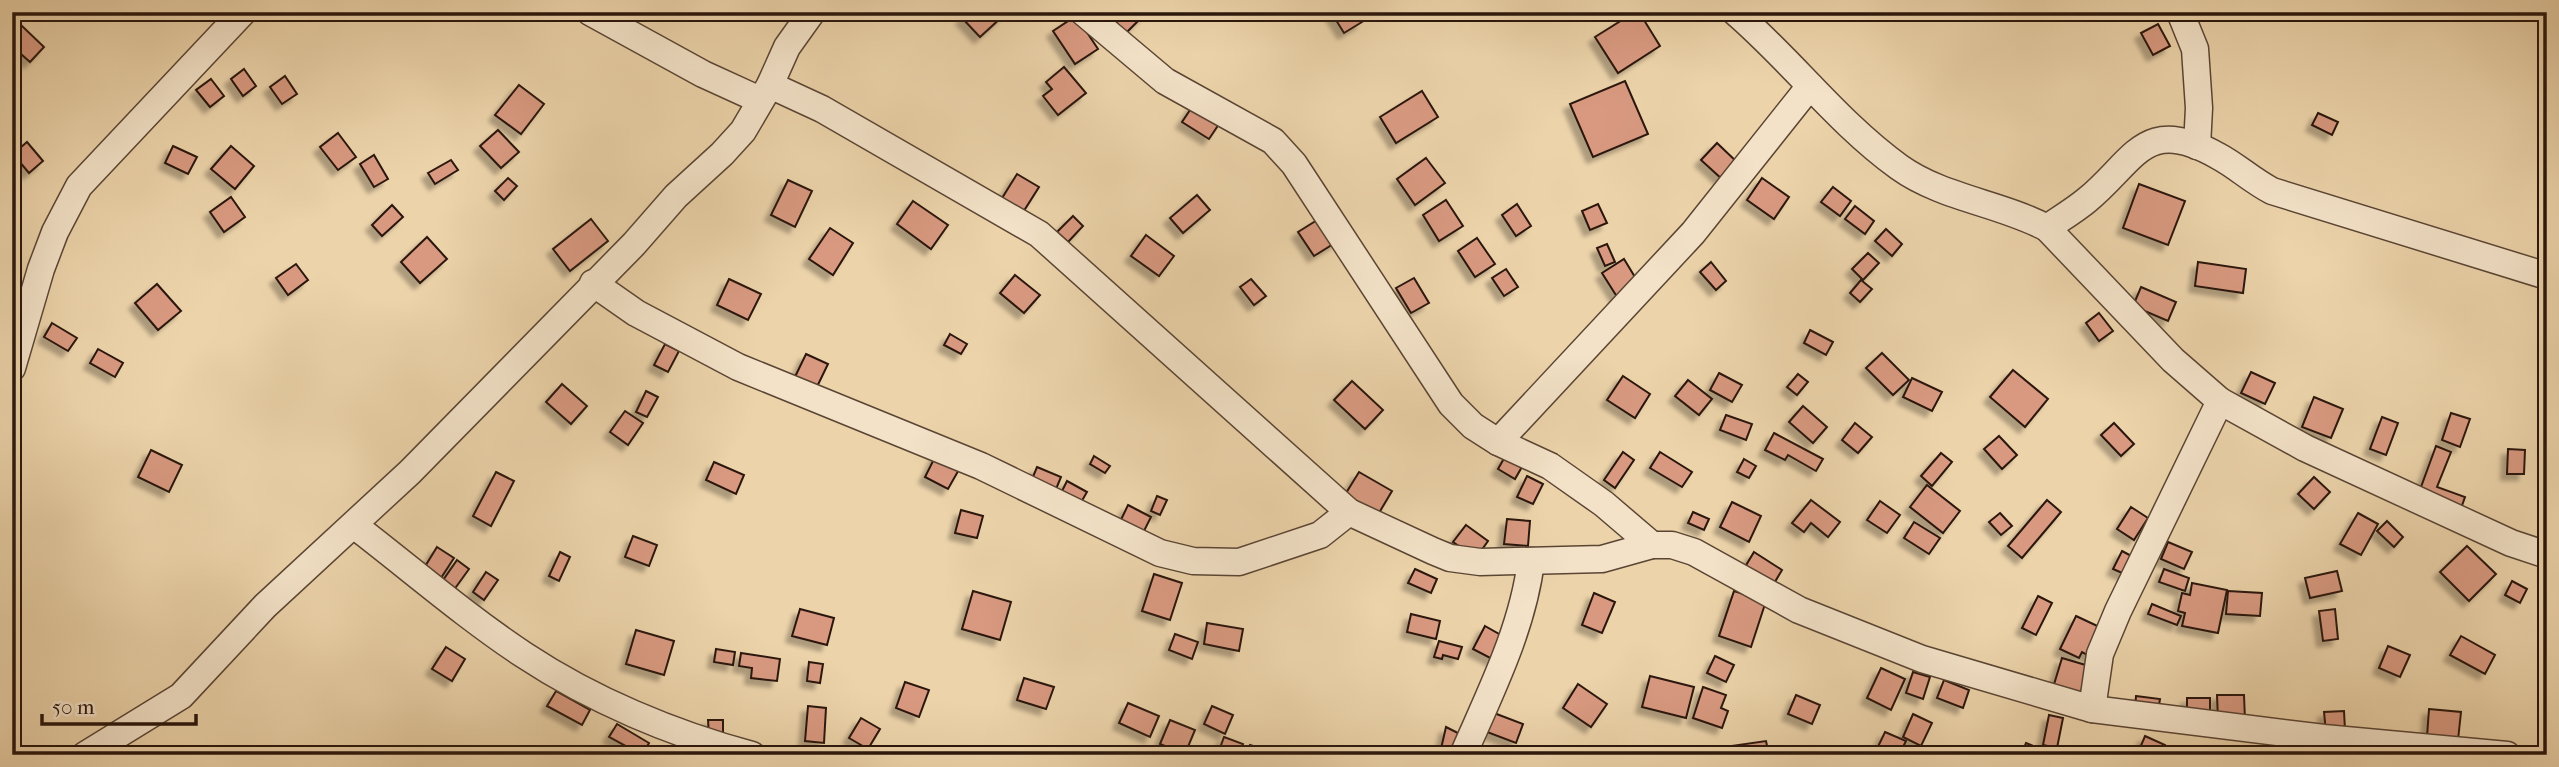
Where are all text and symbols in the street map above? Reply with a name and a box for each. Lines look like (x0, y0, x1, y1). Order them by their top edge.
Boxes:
scale bar (42, 683, 196, 727)
text: 50 m (52, 695, 95, 719)

